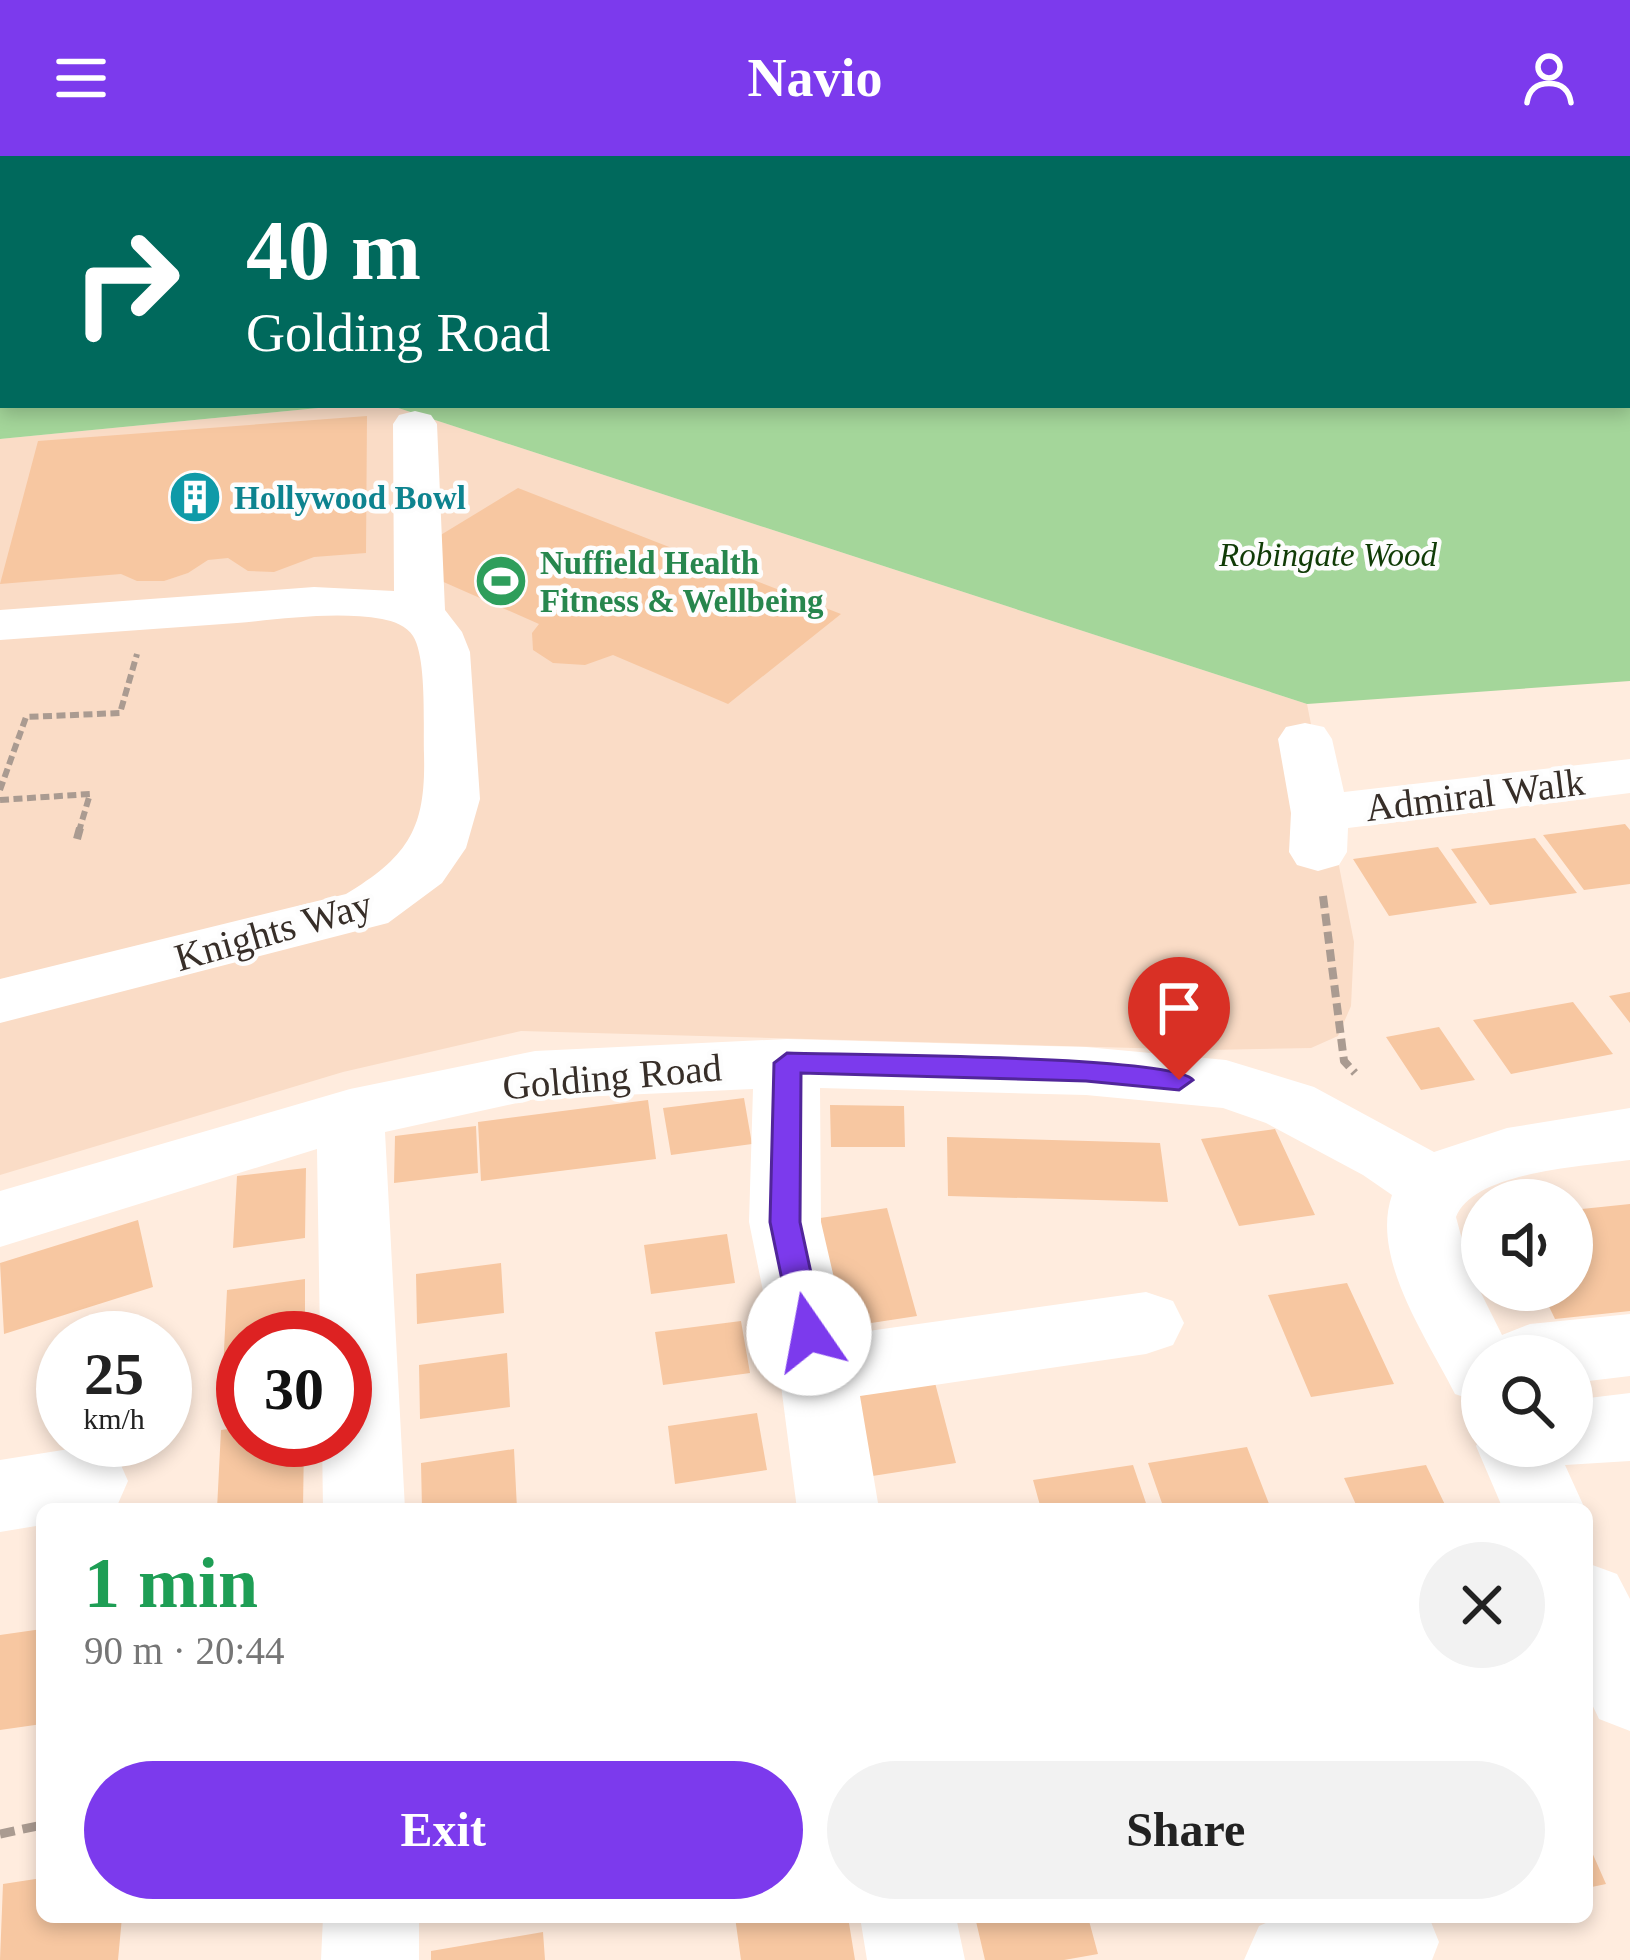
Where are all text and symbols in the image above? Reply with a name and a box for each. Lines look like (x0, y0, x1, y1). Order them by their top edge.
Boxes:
icon: menu (48, 45, 114, 111)
icon: person (1516, 45, 1582, 111)
text: Navio (748, 48, 883, 108)
icon: right (48, 204, 204, 360)
text: 40 m (246, 204, 421, 297)
text: Golding Road (246, 303, 551, 363)
building icon: Hollywood Bowl (167, 469, 223, 525)
place label: Hollywood Bowl (234, 480, 466, 516)
park label: Robingate Wood (1218, 537, 1437, 573)
place label: Nuffield Health Fitness & Wellbeing (540, 545, 824, 619)
sports icon: Nuffield Health Fitness & Wellbeing (473, 553, 529, 609)
street label: Admiral Walk (1363, 760, 1588, 829)
street label: Knights Way (170, 882, 377, 980)
pin (1128, 957, 1230, 1080)
icon: arrive (1146, 975, 1212, 1041)
street label: Golding Road (501, 1045, 724, 1108)
map controls (1461, 1179, 1593, 1467)
button: sound (1461, 1179, 1593, 1311)
position arrow (746, 1270, 872, 1396)
speed limit sign: 30 (216, 1311, 372, 1467)
button: search (1461, 1335, 1593, 1467)
text: 25 (84, 1341, 144, 1407)
text: km/h (83, 1402, 145, 1435)
button: close (1419, 1542, 1545, 1668)
text: 1 min (84, 1543, 258, 1623)
text: 90 m · 20:44 (84, 1629, 284, 1672)
button: Exit (84, 1761, 803, 1899)
button: Share (827, 1761, 1545, 1899)

